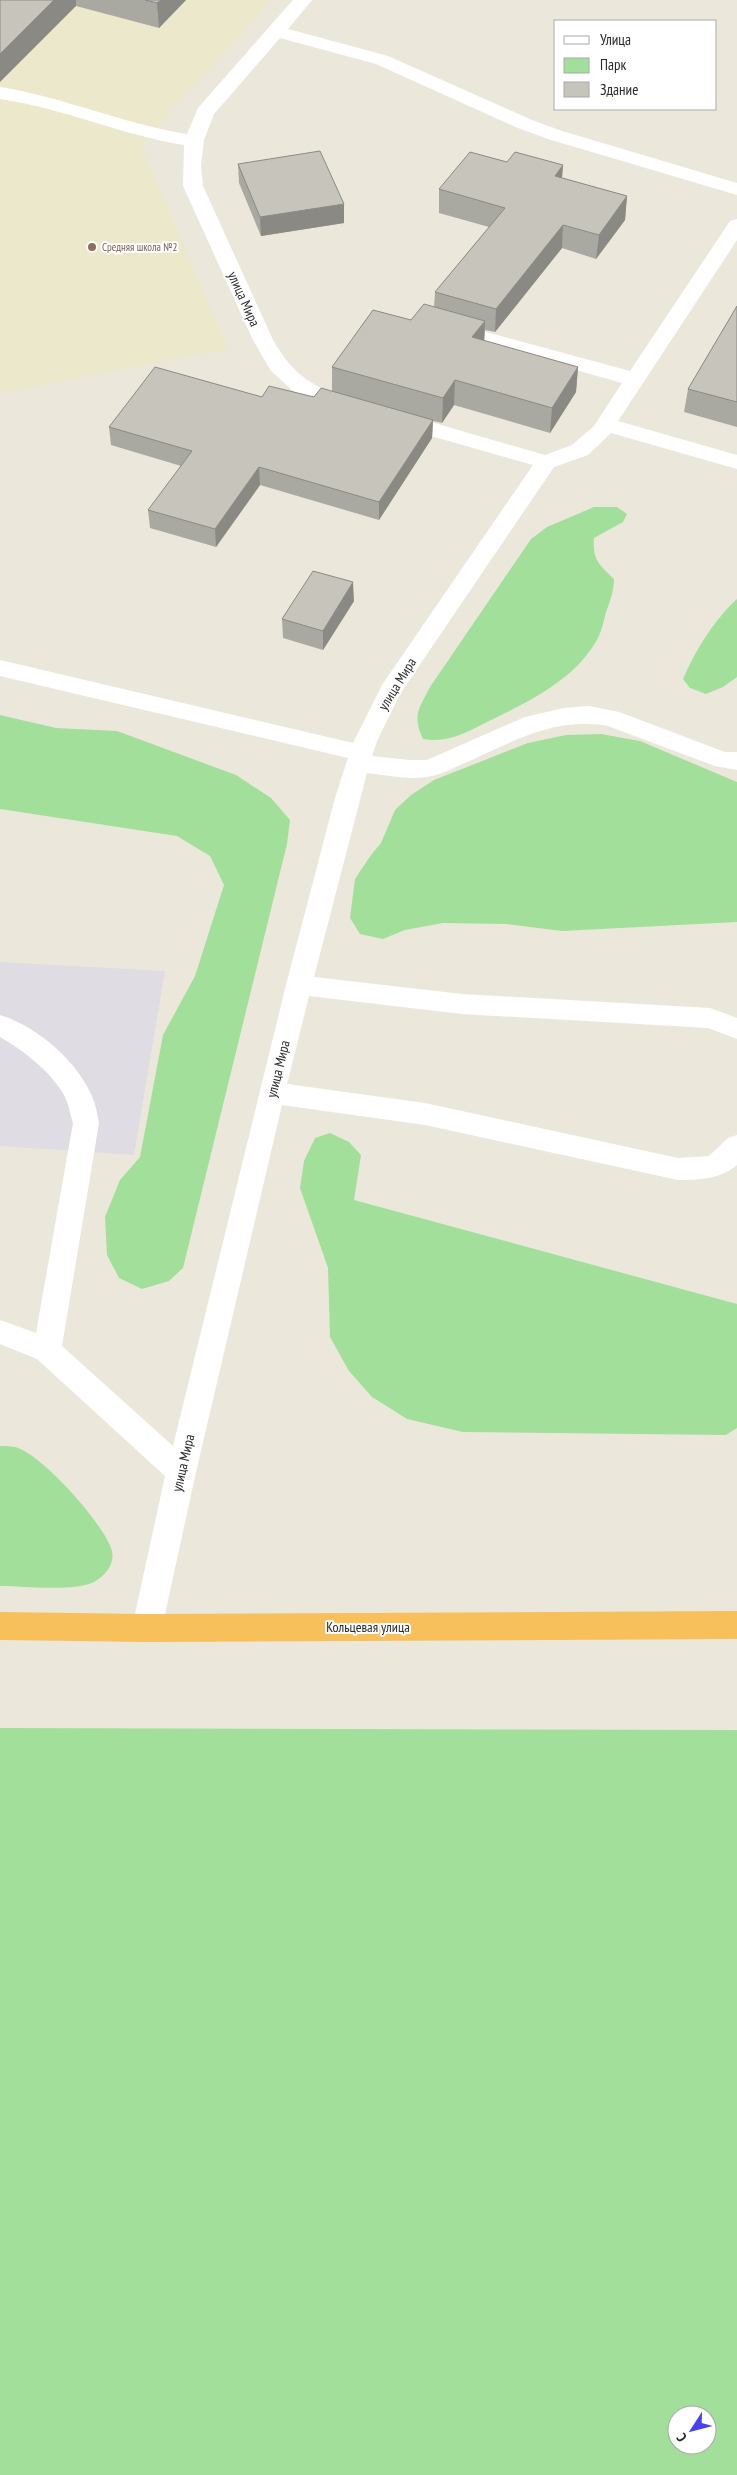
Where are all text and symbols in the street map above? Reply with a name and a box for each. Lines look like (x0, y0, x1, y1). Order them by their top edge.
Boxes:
legend (554, 20, 717, 110)
text: Улица (600, 30, 631, 49)
text: Парк (600, 55, 626, 74)
text: Здание (600, 80, 638, 99)
place label: Средняя школа №2 (102, 240, 177, 254)
marker: Средняя школа №2 (86, 241, 98, 253)
street label: улица Мира (224, 269, 264, 329)
street label: улица Мира (374, 654, 420, 714)
street label: улица Мира (262, 1038, 294, 1100)
street label: улица Мира (168, 1433, 198, 1493)
street label: Кольцевая улица (326, 1618, 410, 1636)
north arrow (667, 2405, 717, 2455)
text: С (672, 2429, 691, 2446)

